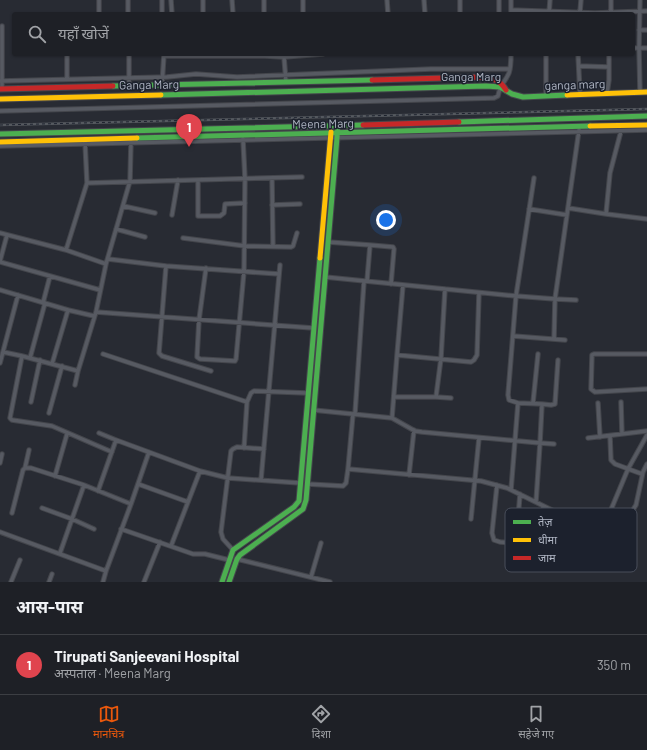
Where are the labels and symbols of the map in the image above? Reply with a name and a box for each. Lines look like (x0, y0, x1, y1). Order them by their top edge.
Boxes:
street label: Ganga Marg (441, 69, 501, 83)
street label: Ganga Marg (119, 76, 179, 92)
street label: ganga marg (544, 76, 606, 92)
pin: 1 (176, 114, 202, 147)
street label: Meena Marg (292, 115, 354, 131)
your location (376, 210, 396, 230)
legend (505, 508, 637, 572)
text: तेज़ (538, 515, 553, 528)
text: धीमा (538, 533, 557, 546)
text: जाम (538, 551, 556, 564)

